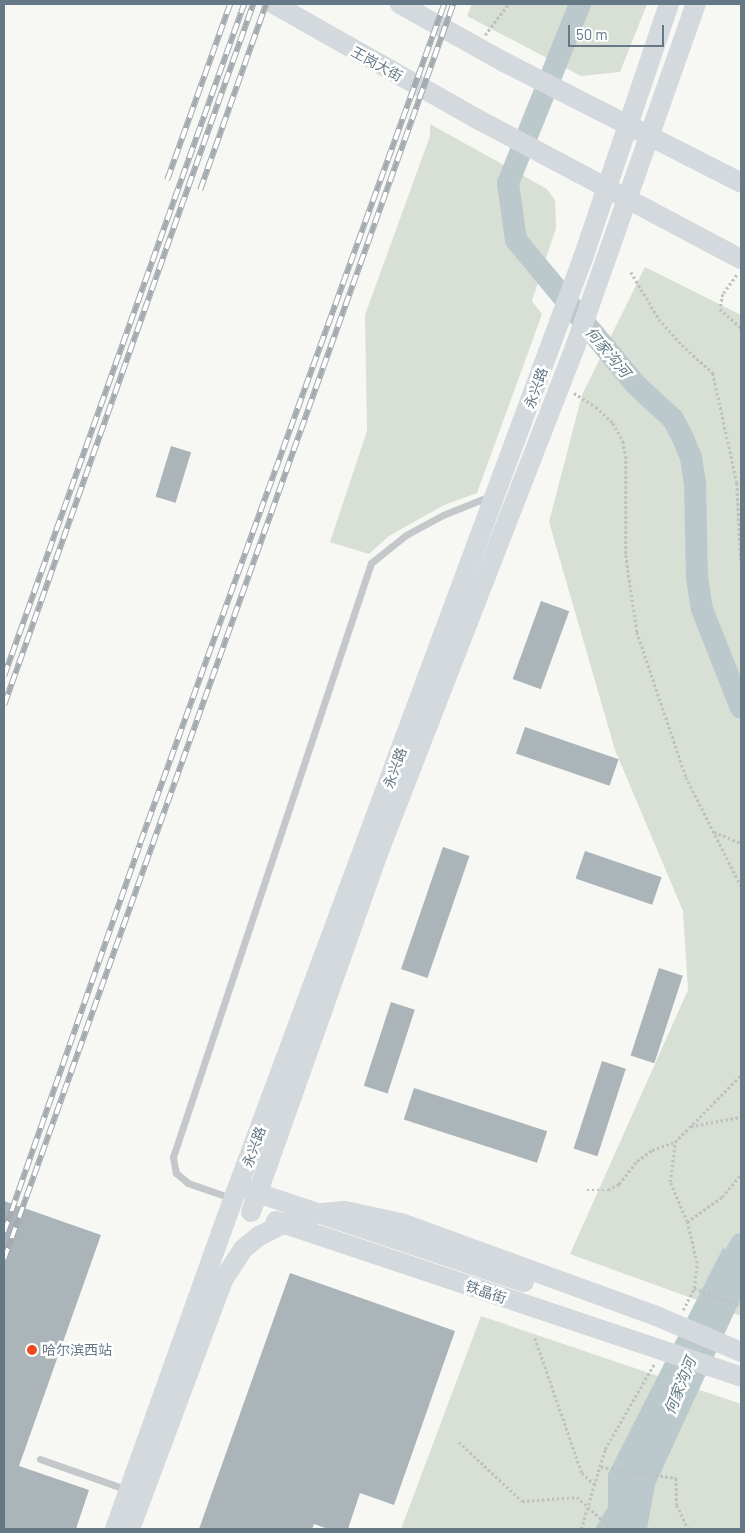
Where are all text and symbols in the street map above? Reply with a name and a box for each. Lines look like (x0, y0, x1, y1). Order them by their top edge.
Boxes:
scale bar (570, 15, 666, 47)
text: 50 m (576, 25, 608, 43)
street label: 王岗大街 (348, 43, 406, 85)
water label: 何家沟河 (582, 323, 634, 381)
street label: 永兴路 (521, 365, 551, 411)
street label: 永兴路 (380, 745, 410, 791)
street label: 永兴路 (239, 1124, 269, 1170)
street label: 铁晶街 (463, 1277, 509, 1307)
place label: 哈尔滨西站 (42, 1342, 112, 1358)
marker: 哈尔滨西站 (26, 1344, 38, 1356)
water label: 何家沟河 (660, 1355, 700, 1417)

